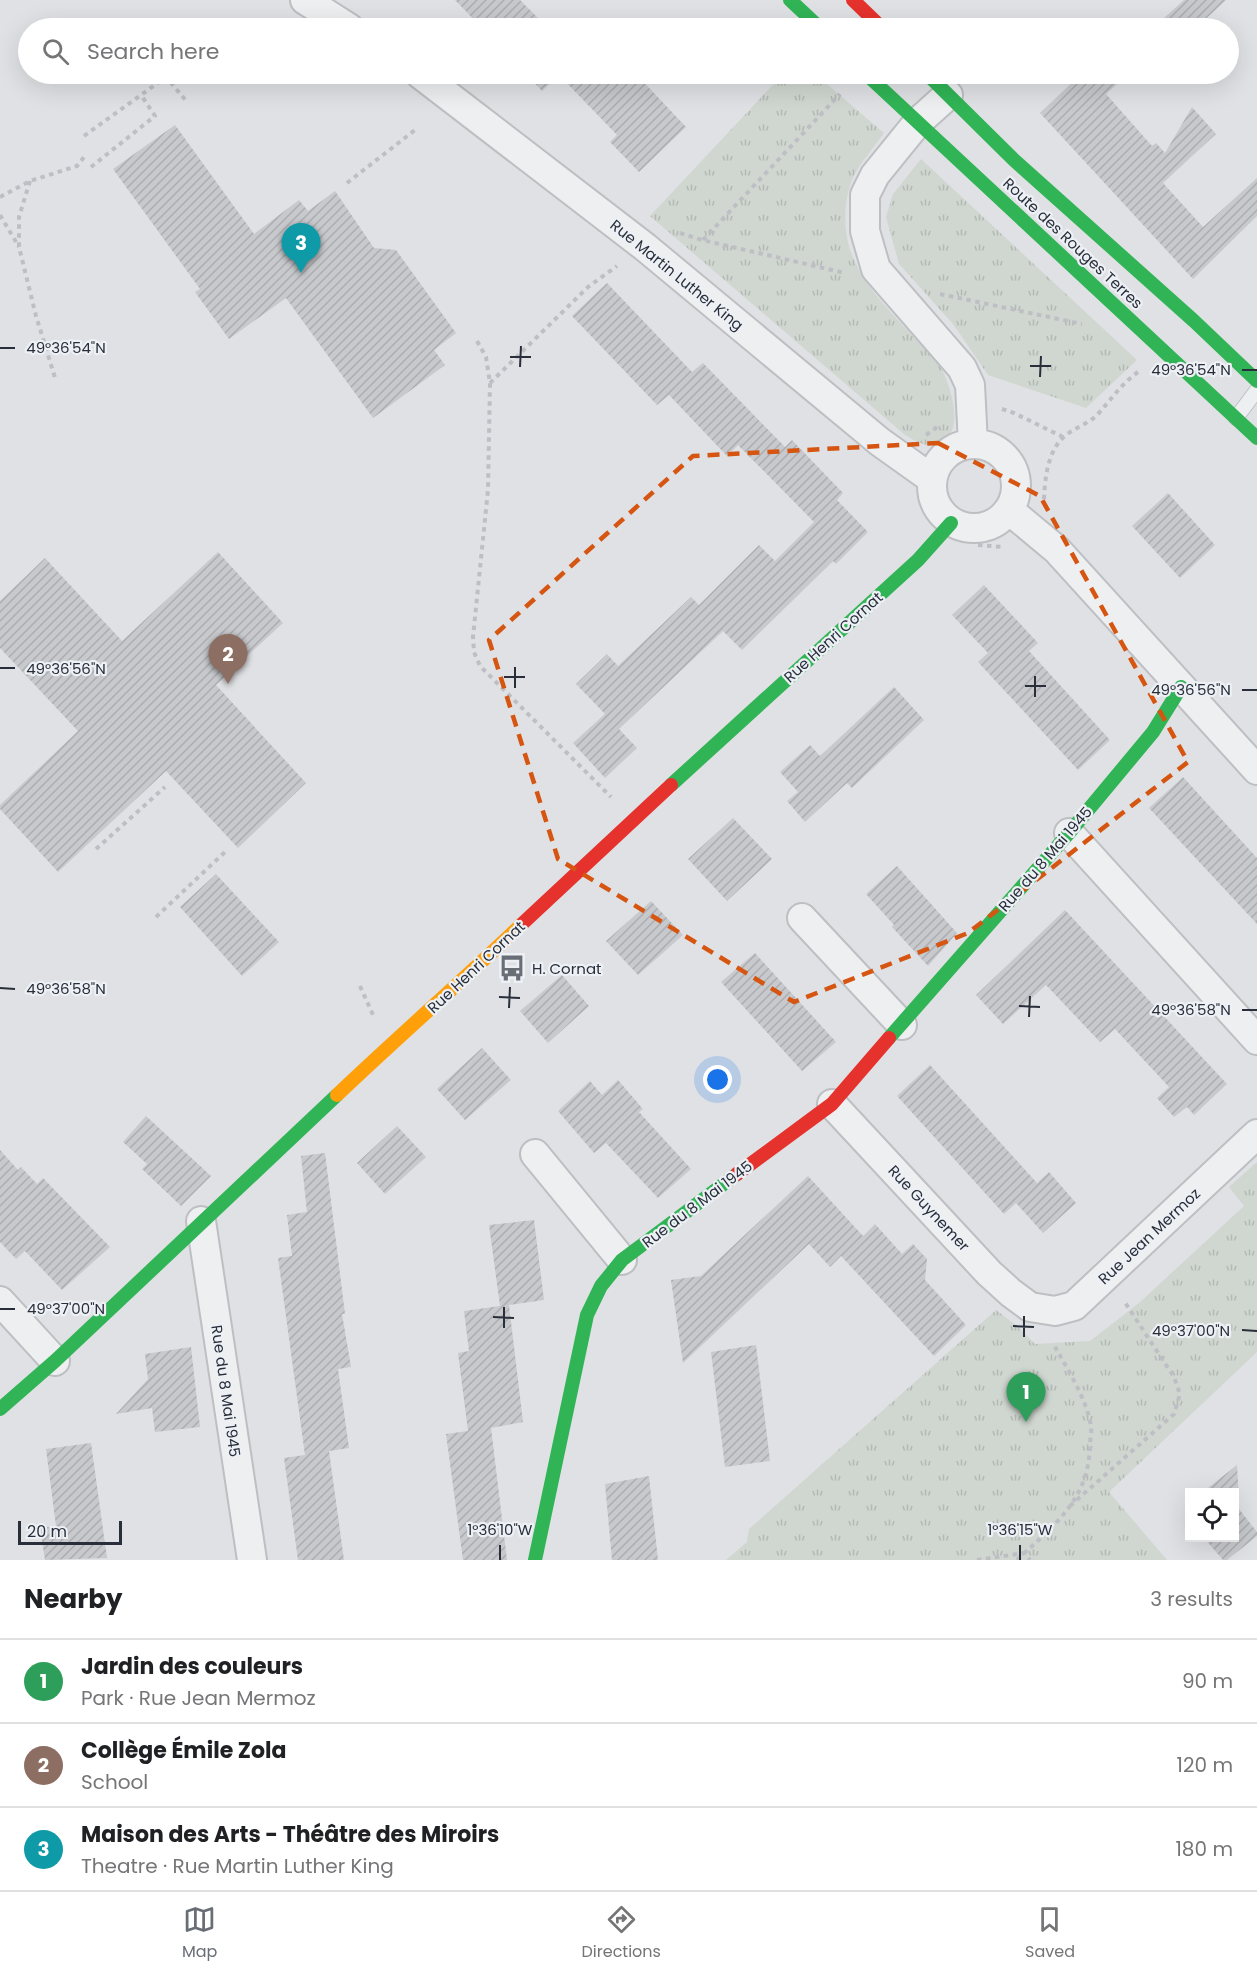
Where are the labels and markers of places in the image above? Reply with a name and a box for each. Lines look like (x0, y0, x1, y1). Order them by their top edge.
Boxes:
pin: 3 (282, 224, 320, 273)
pin: 2 (208, 634, 248, 684)
bus stop icon: H. Cornat (497, 953, 527, 983)
place label: H. Cornat (532, 958, 602, 979)
pin: 1 (1006, 1372, 1046, 1422)

